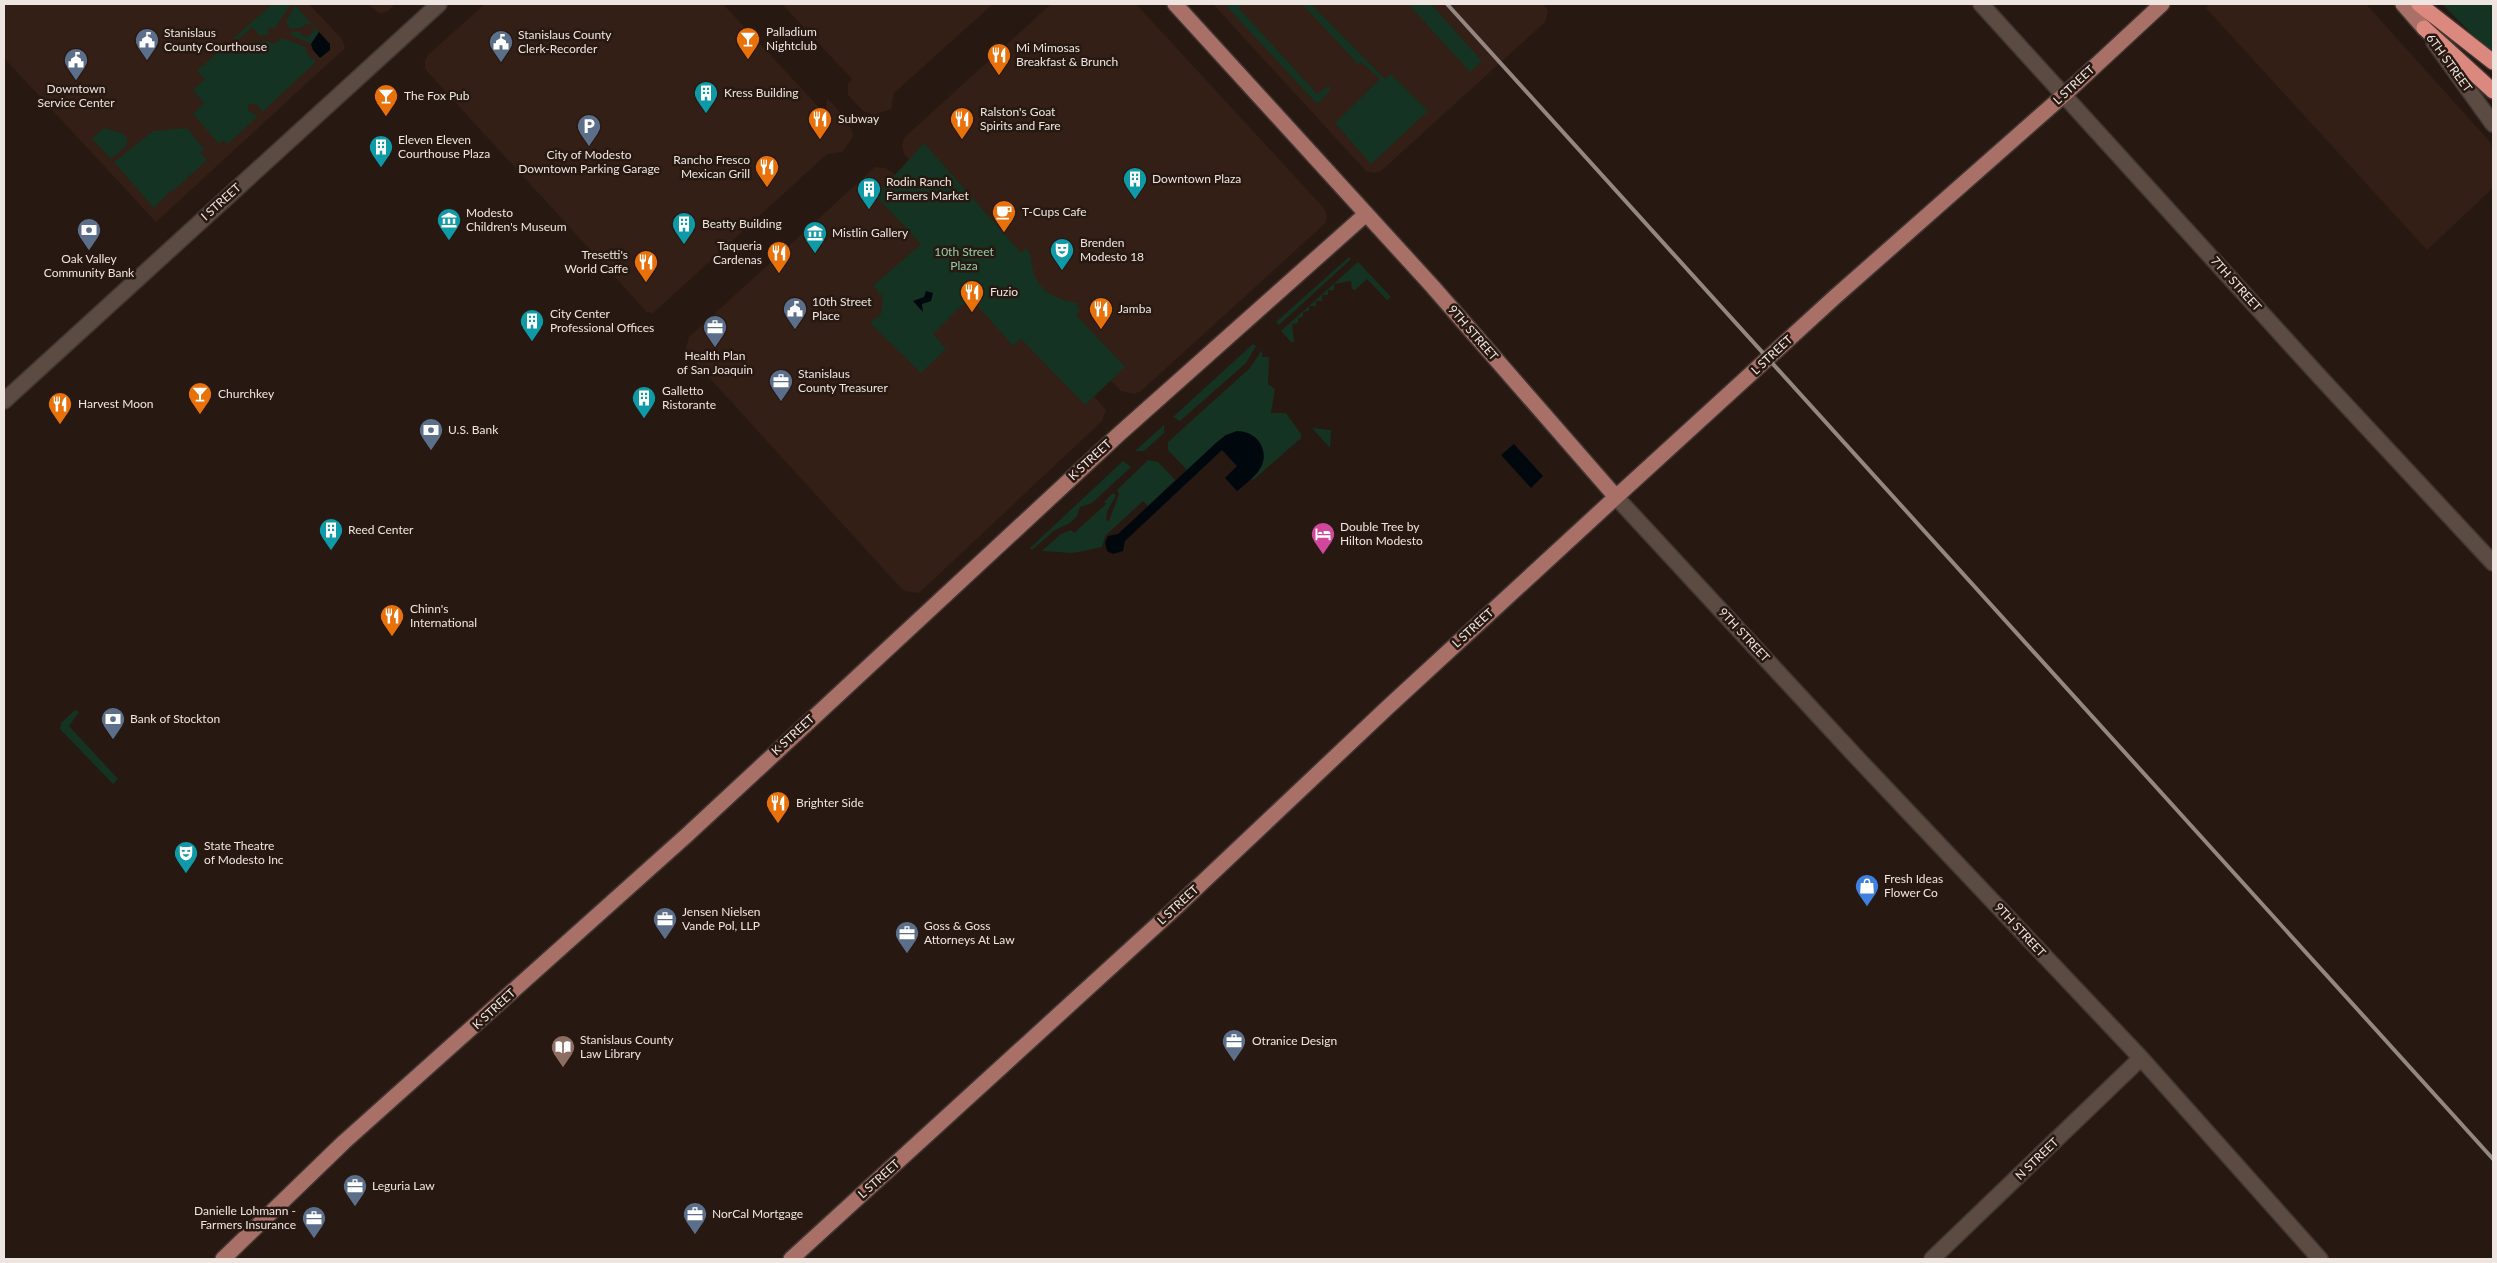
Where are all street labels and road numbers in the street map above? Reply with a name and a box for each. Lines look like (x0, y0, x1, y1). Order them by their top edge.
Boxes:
street label: 6TH STREET (2423, 31, 2476, 95)
street label: L STREET (2050, 62, 2097, 107)
street label: I STREET (198, 180, 244, 223)
street label: 7TH STREET (2208, 253, 2265, 314)
street label: 9TH STREET (1445, 302, 1501, 363)
street label: L STREET (1748, 332, 1795, 377)
street label: K STREET (1065, 436, 1114, 483)
street label: L STREET (1449, 605, 1496, 650)
street label: 9TH STREET (1716, 605, 1773, 665)
street label: K STREET (768, 711, 817, 758)
street label: L STREET (1154, 882, 1201, 927)
street label: 9TH STREET (1992, 900, 2049, 960)
street label: K STREET (469, 985, 518, 1032)
street label: N STREET (2012, 1134, 2061, 1183)
street label: L STREET (855, 1156, 903, 1201)

